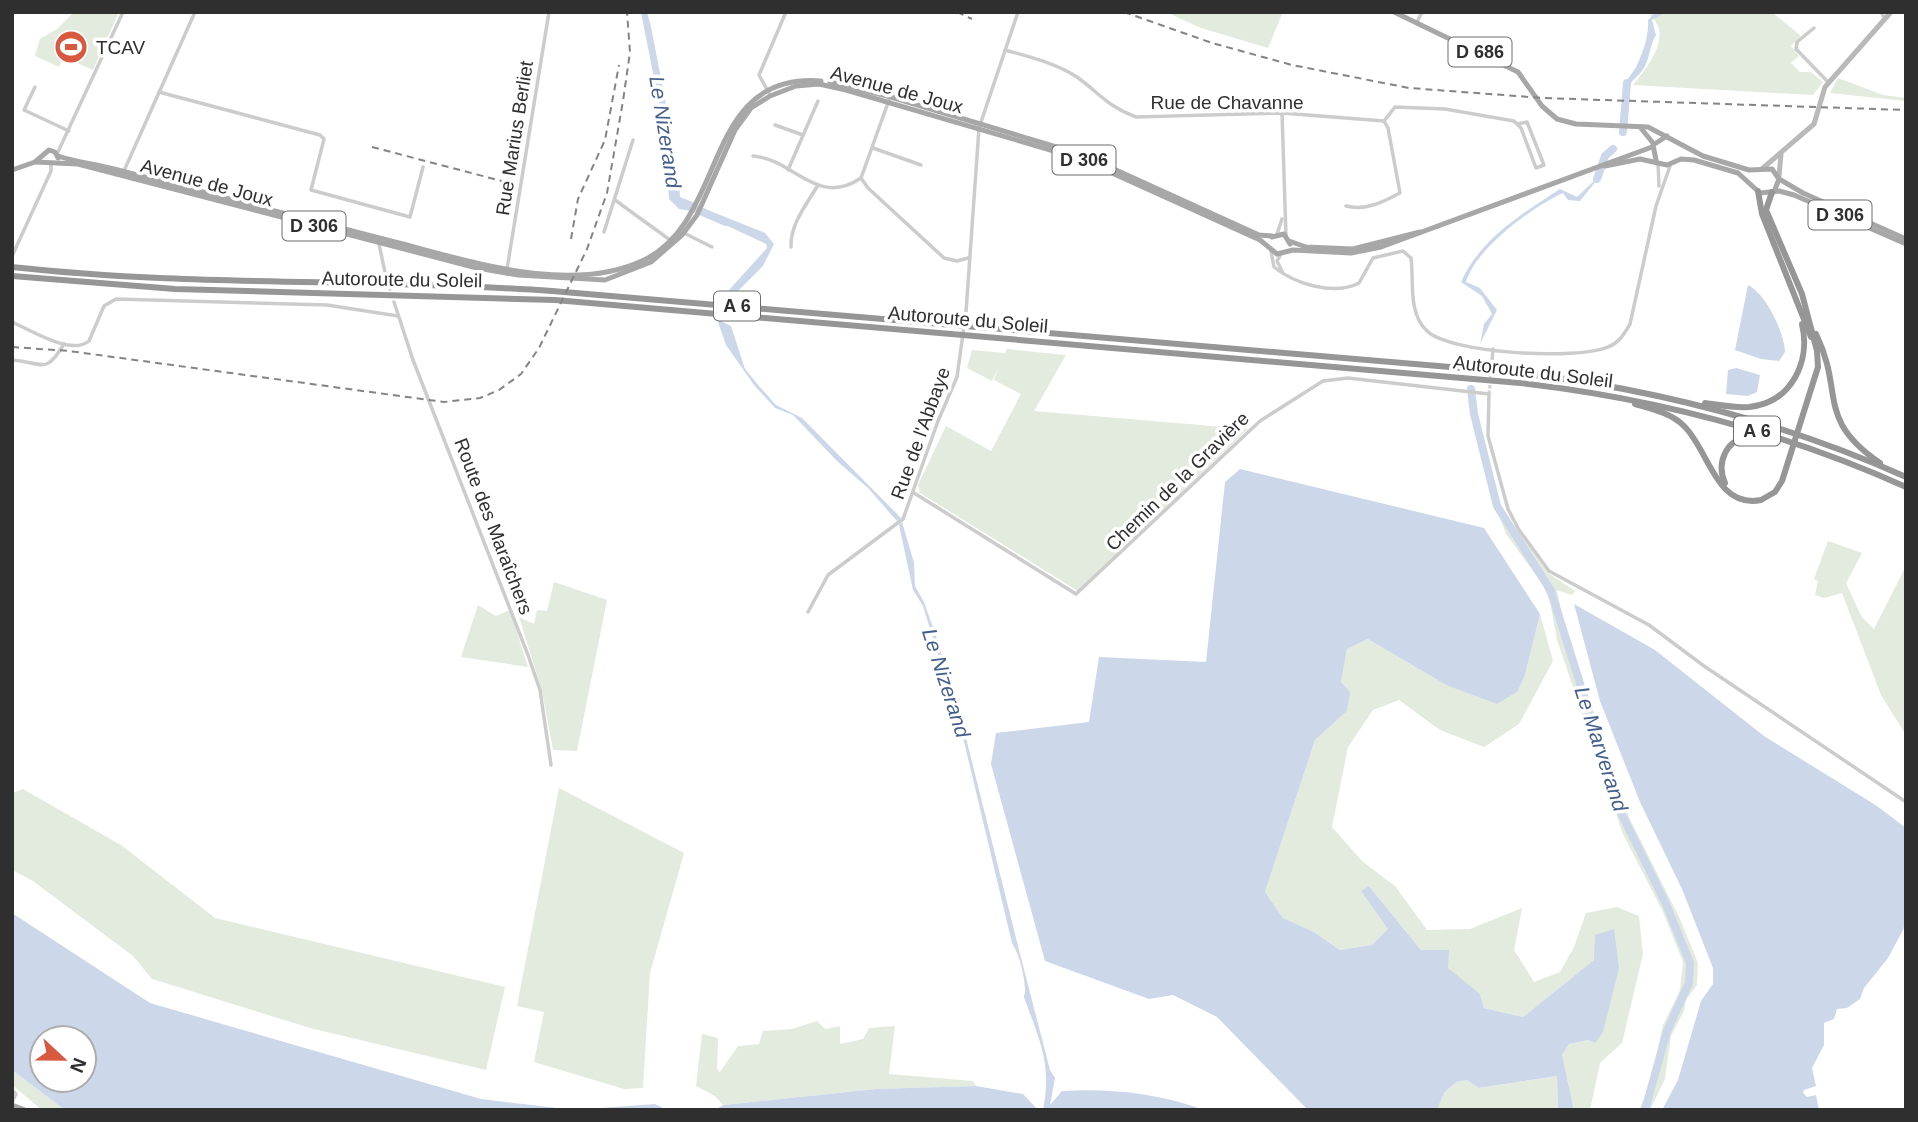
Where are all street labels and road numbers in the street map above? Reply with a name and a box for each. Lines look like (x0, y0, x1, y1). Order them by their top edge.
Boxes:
road number: D 686 (1448, 38, 1512, 66)
street label: Rue Marius Berliet (492, 59, 537, 217)
street label: Avenue de Joux (829, 62, 966, 117)
street label: Rue de Chavanne (1150, 92, 1304, 113)
road number: D 306 (1052, 146, 1116, 174)
street label: Avenue de Joux (139, 155, 276, 210)
road number: D 306 (1808, 200, 1871, 230)
road number: D 306 (282, 211, 346, 240)
street label: Autoroute du Soleil (322, 268, 482, 291)
road number: A 6 (714, 292, 760, 320)
street label: Autoroute du Soleil (887, 302, 1049, 337)
street label: Autoroute du Soleil (1452, 351, 1614, 392)
street label: Rue de l'Abbaye (887, 364, 954, 502)
street label: Chemin de la Gravière (1102, 408, 1253, 555)
road number: A 6 (1734, 416, 1780, 446)
street label: Route des Maraîchers (450, 435, 537, 617)

